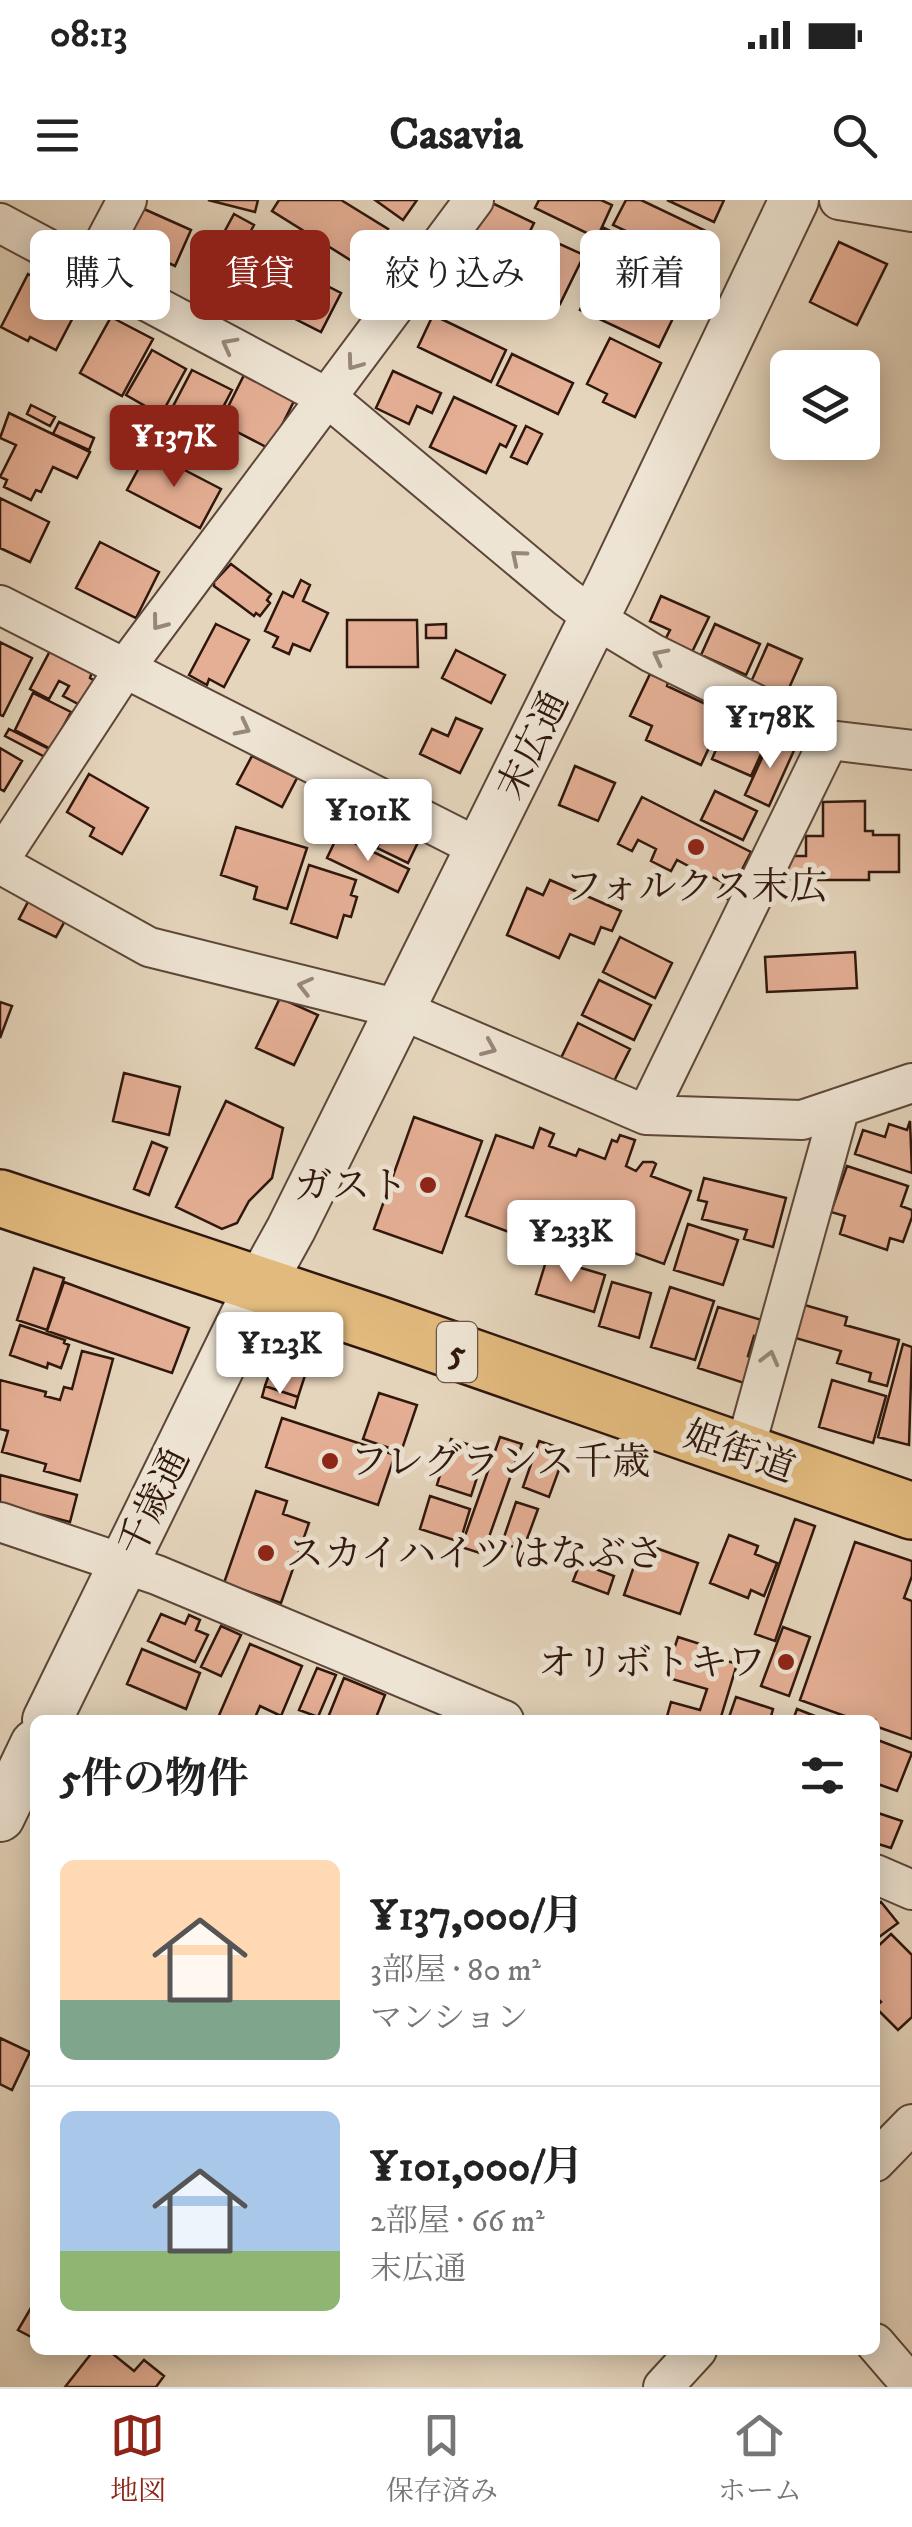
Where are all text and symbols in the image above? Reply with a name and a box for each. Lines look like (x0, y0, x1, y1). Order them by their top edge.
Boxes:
text: 08:13 (50, 11, 128, 59)
text: Casavia (389, 107, 523, 163)
icon: menu (30, 108, 85, 163)
icon: search (827, 108, 882, 163)
chip: 購入 (30, 230, 170, 320)
chip: 賃貸 (190, 230, 330, 320)
chip: 絞り込み (350, 230, 560, 320)
chip: 新着 (580, 230, 720, 320)
one-way arrow (221, 338, 240, 357)
map controls (770, 350, 880, 460)
button: layers (770, 350, 880, 460)
one-way arrow (348, 352, 365, 370)
pin: ¥137K (104, 405, 244, 490)
text: ¥137K (132, 417, 216, 457)
one-way arrow (512, 551, 530, 569)
one-way arrow (154, 612, 171, 630)
one-way arrow (652, 649, 670, 668)
street label: 末広通 (487, 684, 580, 808)
pin: ¥178K (700, 686, 840, 771)
text: ¥178K (726, 698, 814, 738)
one-way arrow (233, 716, 251, 736)
pin: ¥101K (298, 779, 438, 864)
text: ¥101K (326, 791, 410, 831)
marker: フォルクス末広 (685, 836, 707, 858)
place label: フォルクス末広 (565, 864, 827, 912)
one-way arrow (297, 976, 314, 997)
one-way arrow (479, 1036, 497, 1056)
place label: ガスト (294, 1163, 408, 1211)
marker: ガスト (417, 1174, 439, 1196)
pin: ¥233K (501, 1200, 641, 1285)
text: ¥233K (529, 1212, 613, 1252)
pin: ¥123K (210, 1312, 350, 1397)
road number: 5 (437, 1322, 477, 1382)
text: ¥123K (238, 1324, 322, 1364)
one-way arrow (758, 1351, 779, 1368)
street label: 姫街道 (678, 1412, 801, 1494)
place label: フレグランス千歳 (350, 1439, 651, 1487)
street label: 千歳通 (108, 1441, 201, 1565)
marker: フレグランス千歳 (319, 1450, 341, 1472)
place label: スカイハイツはなぶさ (286, 1531, 664, 1579)
marker: スカイハイツはなぶさ (255, 1542, 277, 1564)
place label: オリボトキワ (538, 1640, 766, 1688)
marker: オリボトキワ (775, 1651, 797, 1673)
icon: filters (795, 1748, 850, 1803)
text: 5件の物件 (60, 1754, 249, 1806)
text: ¥137,000/月 (370, 1891, 584, 1943)
icon: home (140, 1900, 260, 2020)
text: 3部屋 · 80 m² (370, 1951, 541, 1991)
text: マンション (370, 1999, 529, 2039)
text: ¥101,000/月 (370, 2142, 584, 2194)
icon: home (140, 2151, 260, 2271)
text: 2部屋 · 66 m² (370, 2202, 545, 2242)
text: 末広通 (370, 2250, 466, 2290)
tab: 地図 (110, 2408, 166, 2509)
tab: 保存済み (386, 2408, 498, 2509)
tab: ホーム (718, 2408, 802, 2509)

